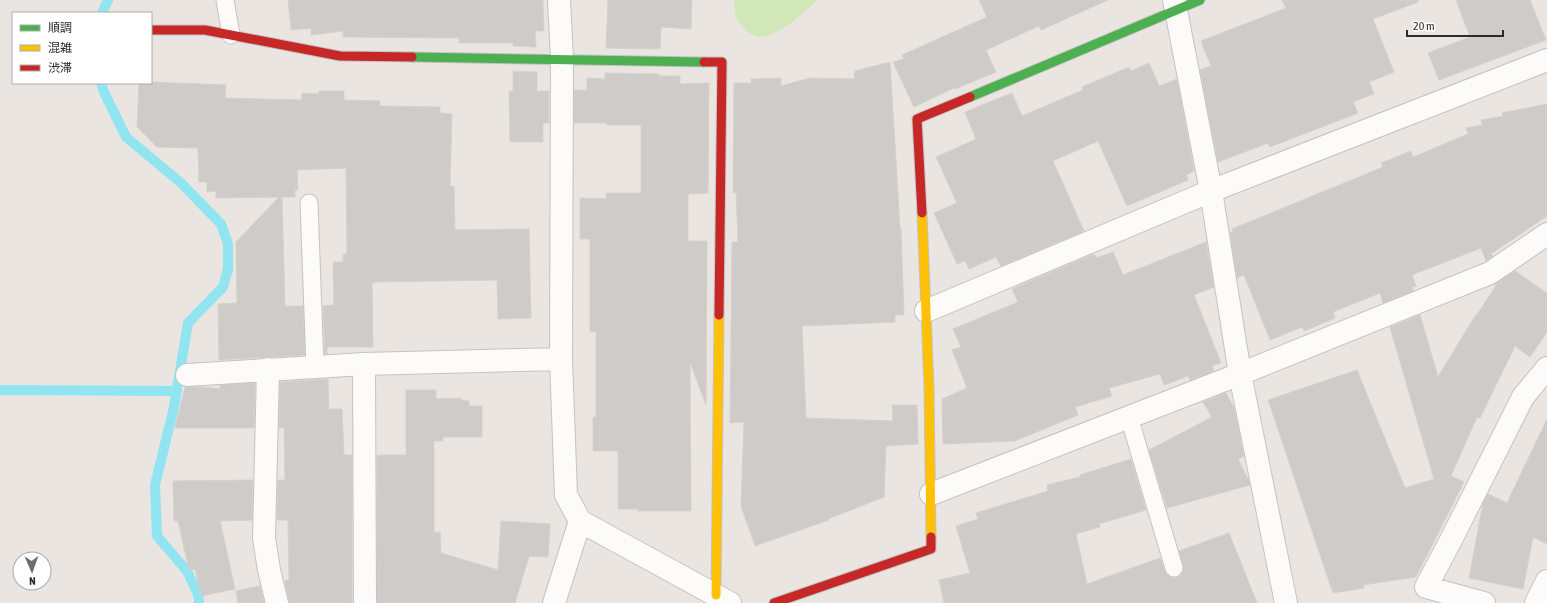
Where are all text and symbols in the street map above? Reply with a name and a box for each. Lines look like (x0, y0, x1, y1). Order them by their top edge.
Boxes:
legend (12, 12, 152, 84)
scale bar (1407, 12, 1503, 38)
text: 20 m (1413, 19, 1435, 33)
text: 順調 (48, 21, 72, 35)
text: 混雑 (48, 41, 72, 55)
text: 渋滞 (48, 61, 72, 75)
north arrow (12, 551, 52, 591)
text: N (29, 575, 36, 587)

